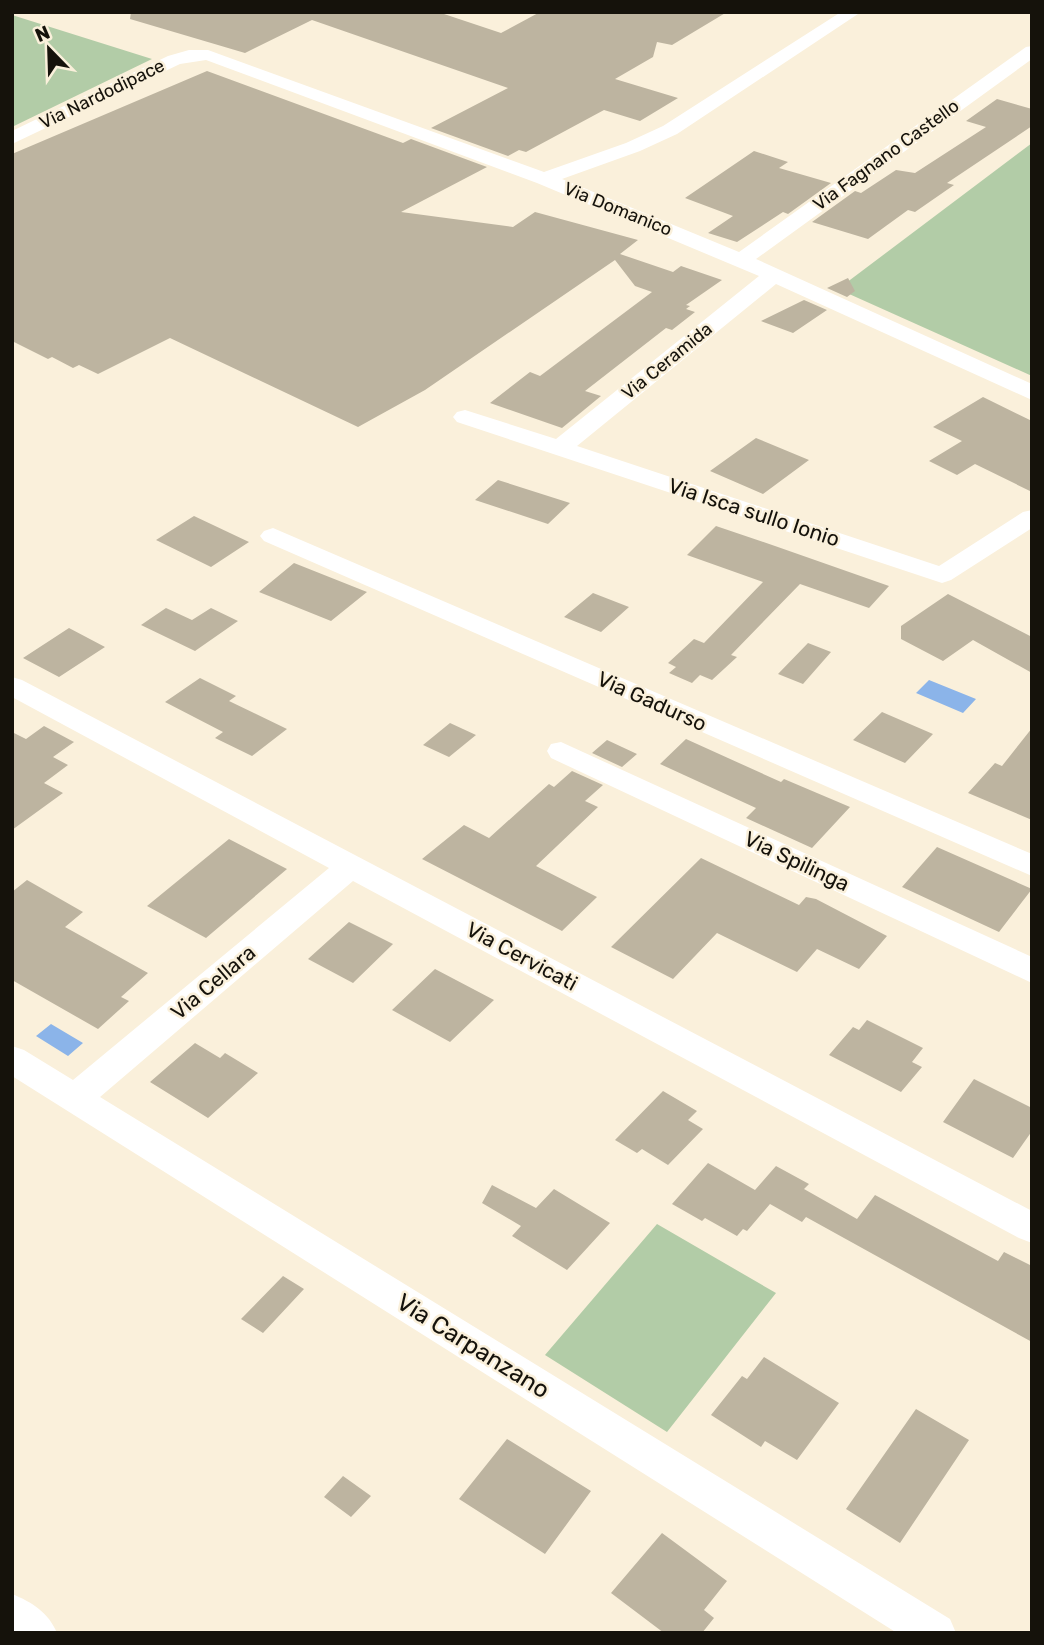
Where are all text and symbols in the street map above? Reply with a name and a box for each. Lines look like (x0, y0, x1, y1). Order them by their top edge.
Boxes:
north arrow (14, 14, 84, 84)
text: N (32, 21, 53, 47)
street label: Via Nardodipace (36, 54, 168, 134)
street label: Via Fagnano Castello (809, 95, 963, 215)
street label: Via Domanico (561, 177, 675, 241)
street label: Via Ceramida (617, 318, 717, 404)
street label: Via Isca sullo Ionio (665, 473, 843, 551)
street label: Via Gadurso (593, 666, 711, 736)
street label: Via Spilinga (740, 826, 854, 896)
street label: Via Cervicati (462, 916, 582, 996)
street label: Via Cellara (166, 939, 260, 1025)
street label: Via Carpanzano (391, 1288, 555, 1404)

